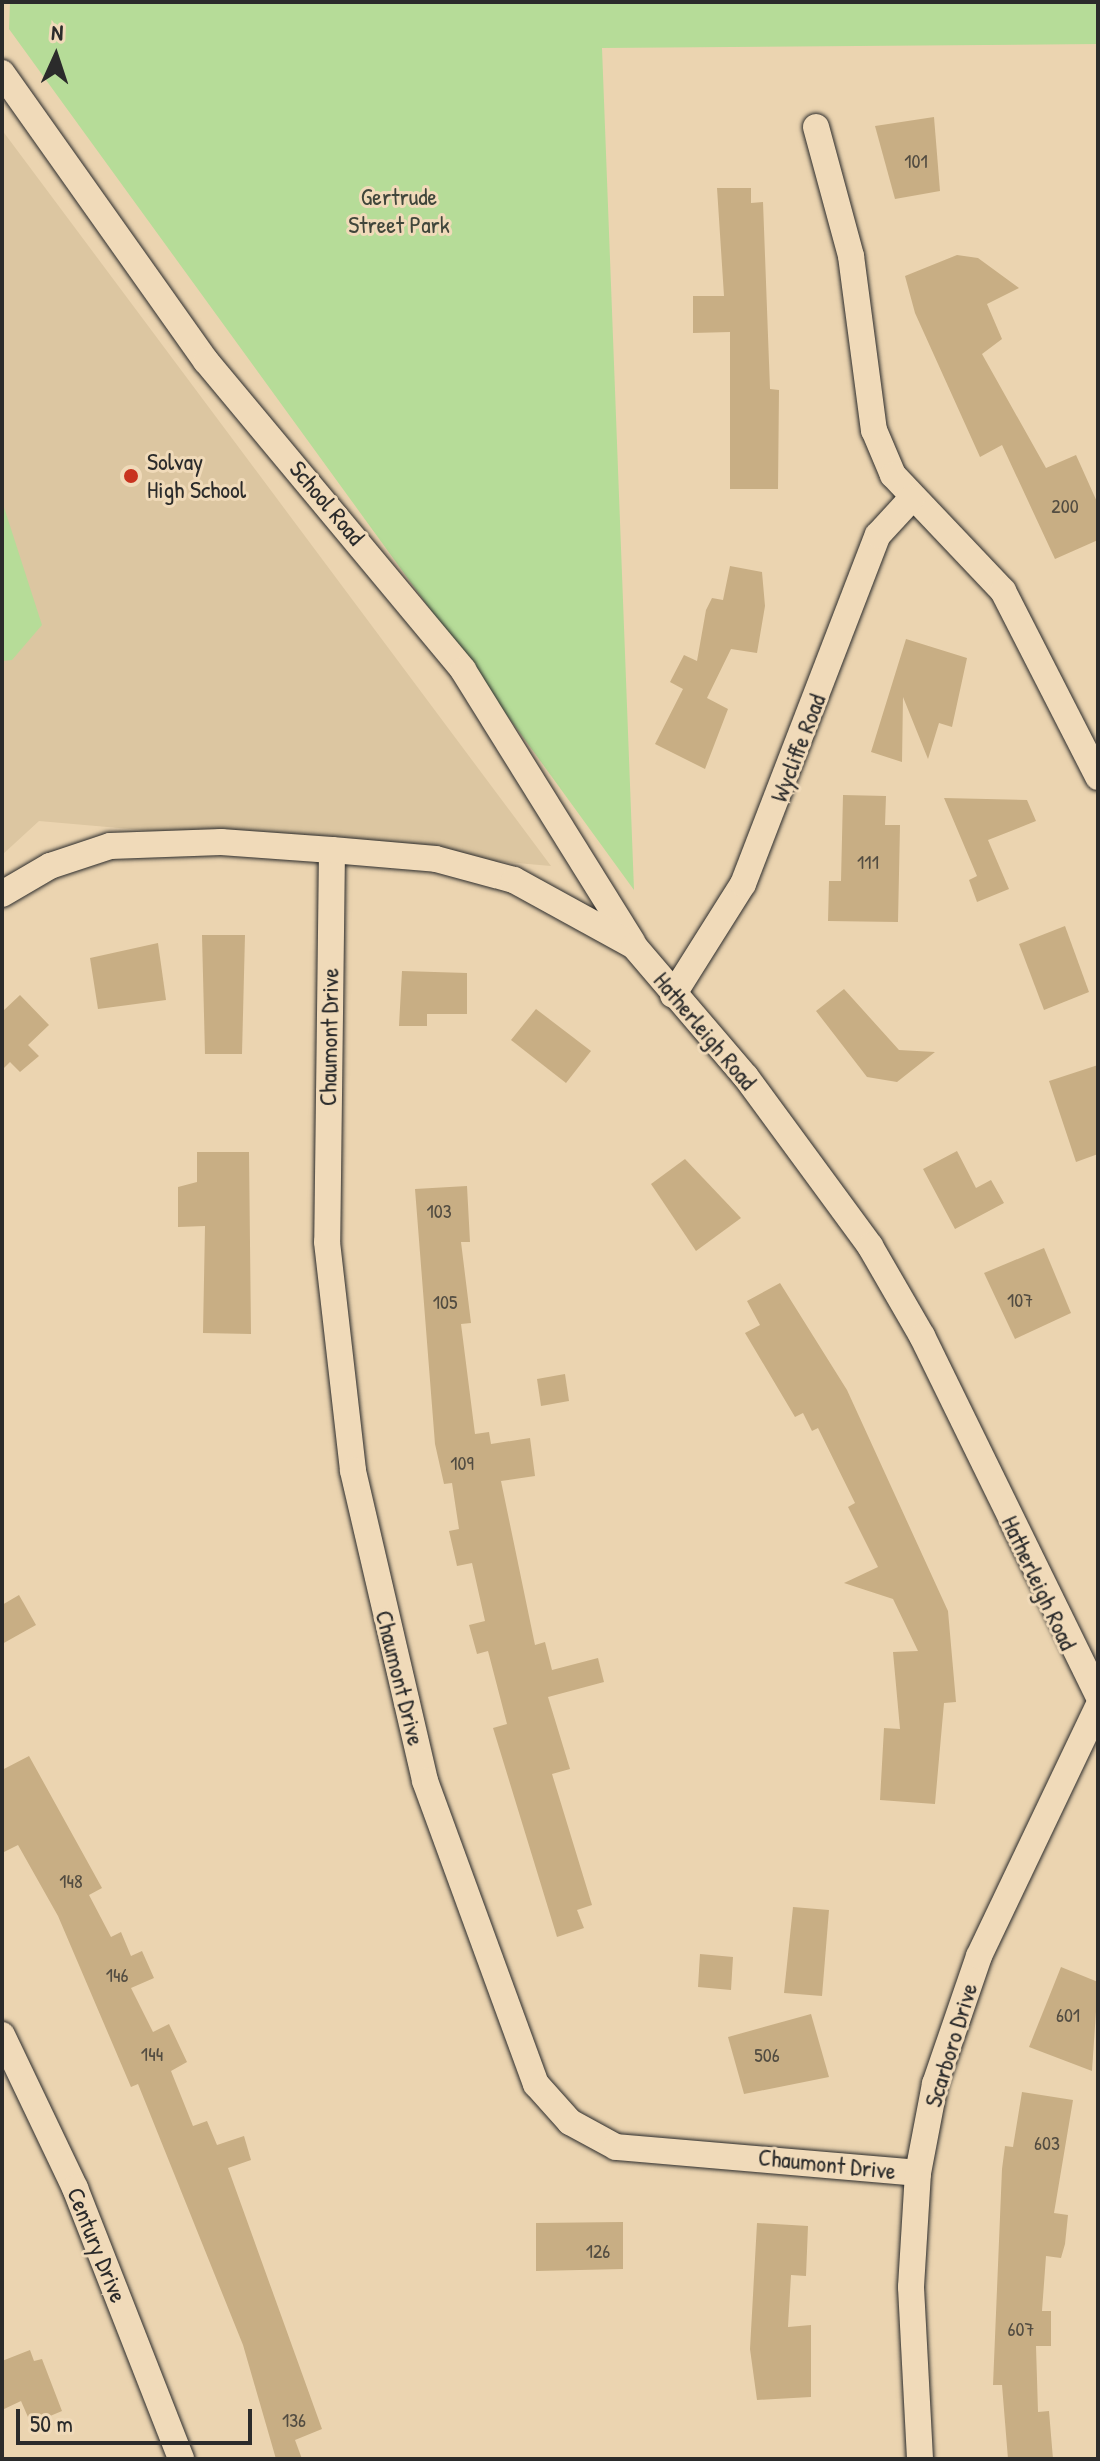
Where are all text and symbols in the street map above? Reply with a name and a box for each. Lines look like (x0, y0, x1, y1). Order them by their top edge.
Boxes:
north arrow (16, 16, 96, 96)
text: N (51, 17, 64, 47)
house number: 101 (904, 148, 928, 172)
park label: Gertrude Street Park (348, 183, 450, 239)
place label: Solvay High School (147, 448, 246, 504)
street label: School Road (284, 455, 370, 551)
marker: Solvay High School (122, 467, 140, 485)
house number: 200 (1051, 493, 1079, 517)
street label: Wycliffe Road (764, 690, 832, 806)
house number: 111 (857, 849, 879, 873)
street label: Hatherleigh Road (647, 966, 763, 1096)
street label: Chaumont Drive (313, 968, 345, 1106)
house number: 103 (426, 1198, 452, 1222)
house number: 107 (1007, 1287, 1033, 1311)
house number: 105 (433, 1289, 457, 1313)
house number: 109 (450, 1450, 474, 1474)
street label: Hatherleigh Road (995, 1511, 1083, 1655)
street label: Chaumont Drive (369, 1608, 431, 1748)
house number: 148 (59, 1868, 83, 1892)
house number: 146 (106, 1962, 128, 1986)
street label: Scarboro Drive (918, 1980, 984, 2110)
house number: 601 (1056, 2002, 1080, 2026)
house number: 144 (141, 2041, 163, 2065)
house number: 506 (754, 2042, 780, 2066)
house number: 603 (1034, 2130, 1060, 2154)
street label: Chaumont Drive (757, 2142, 897, 2186)
street label: Century Drive (61, 2183, 133, 2307)
house number: 126 (586, 2238, 610, 2262)
house number: 607 (1008, 2316, 1034, 2340)
scale bar (20, 2393, 256, 2443)
text: 50 m (30, 2407, 73, 2439)
house number: 136 (282, 2407, 306, 2431)

